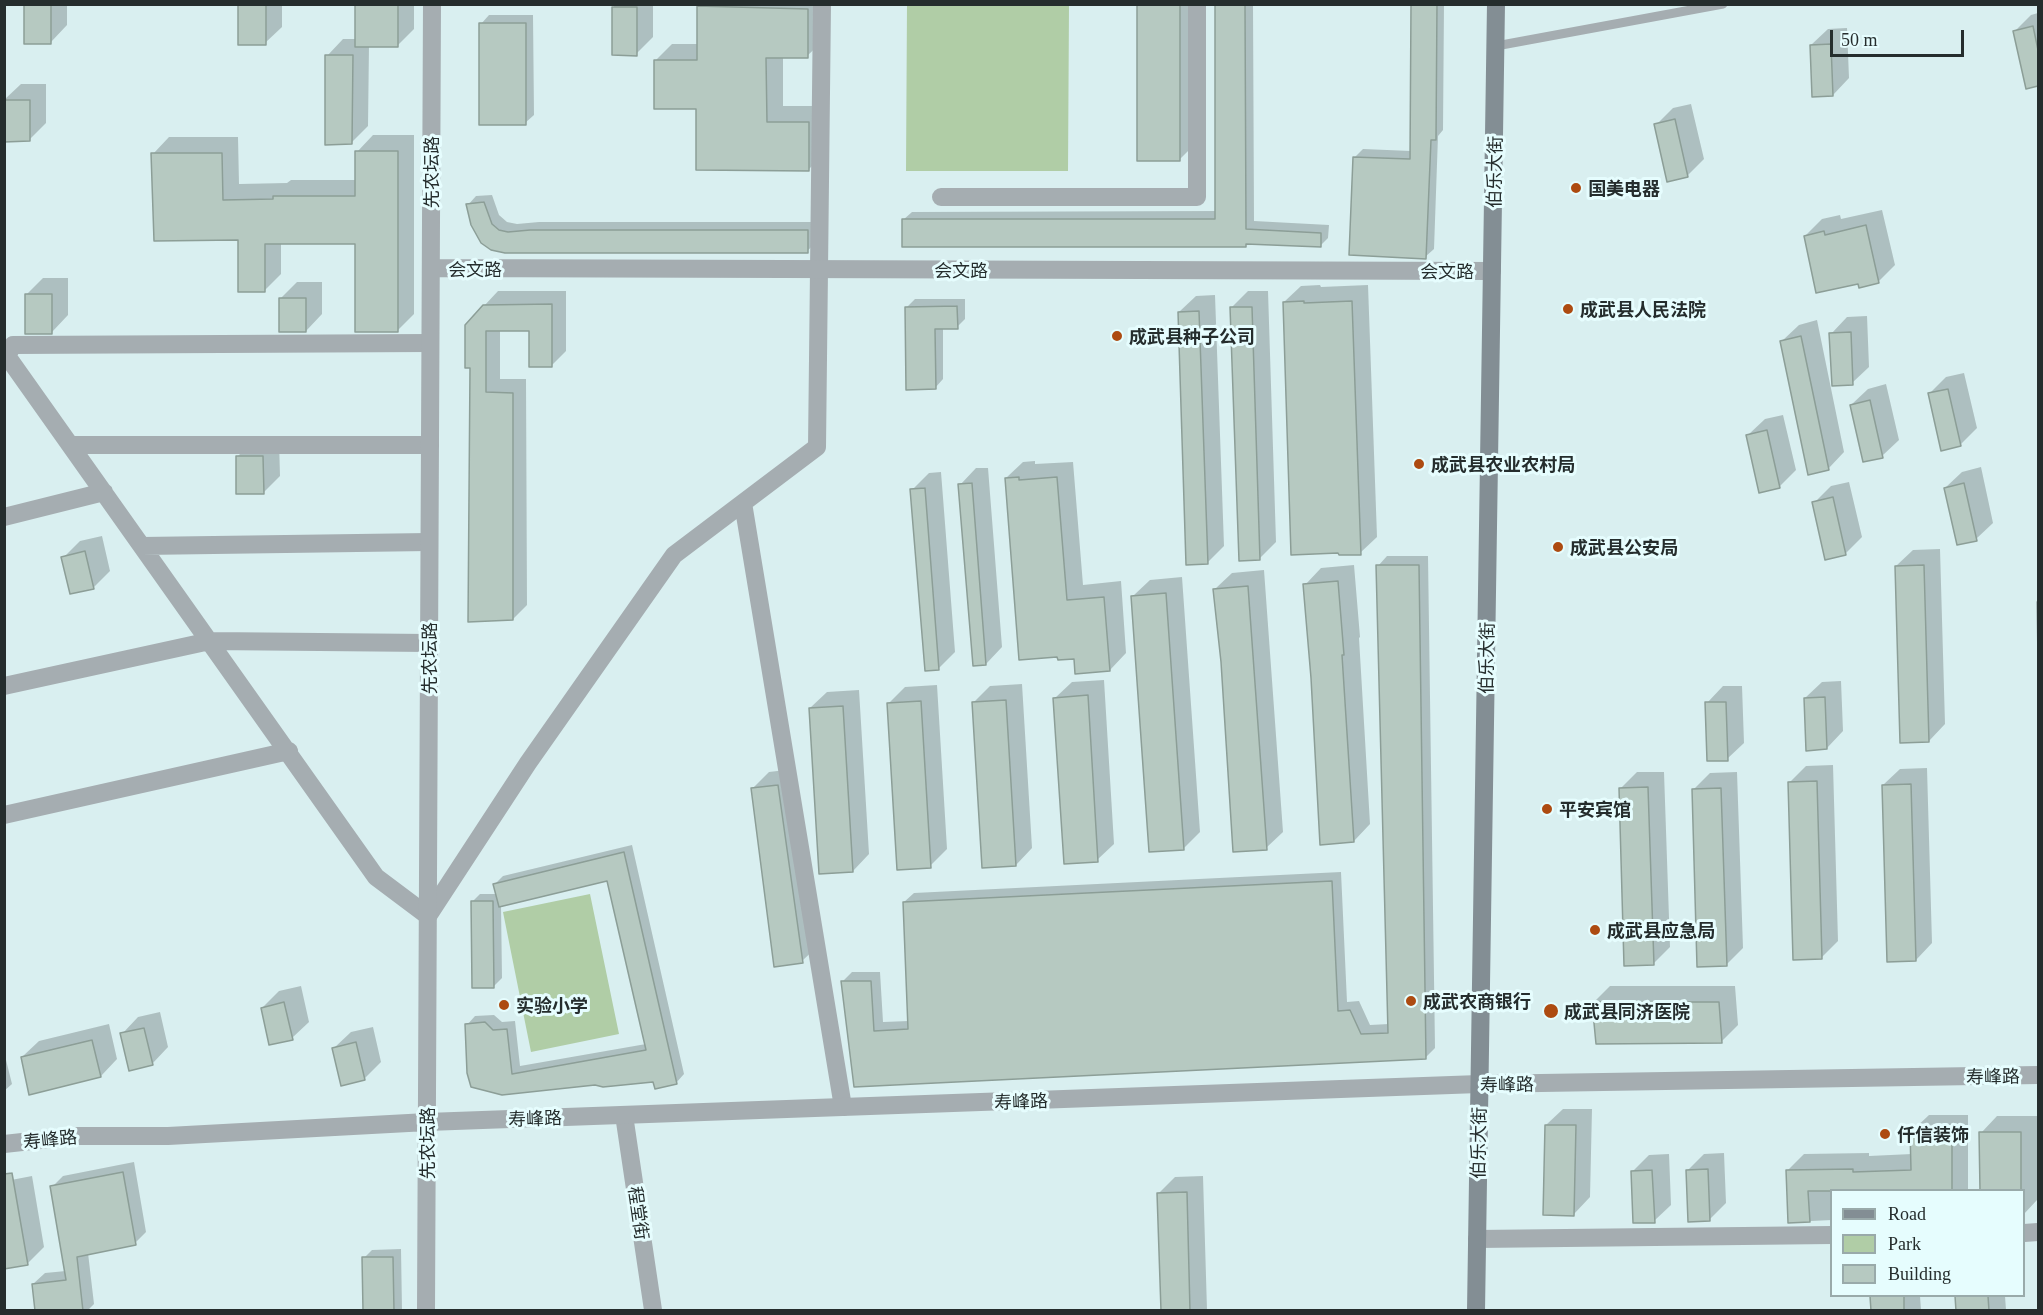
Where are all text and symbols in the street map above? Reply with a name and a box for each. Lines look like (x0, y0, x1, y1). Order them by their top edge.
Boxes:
scale bar (1833, 18, 1966, 56)
text: 50 m (1841, 30, 1878, 50)
street label: 先农坛路 (420, 136, 442, 208)
street label: 伯乐大街 (1483, 136, 1505, 208)
place label: 国美电器 (1588, 177, 1660, 199)
marker: 国美电器 (1569, 181, 1583, 195)
street label: 会文路 (448, 258, 502, 280)
street label: 会文路 (934, 259, 988, 281)
street label: 会文路 (1420, 260, 1474, 282)
place label: 成武县人民法院 (1580, 298, 1706, 320)
marker: 成武县人民法院 (1561, 302, 1575, 316)
place label: 成武县种子公司 (1129, 325, 1255, 347)
marker: 成武县种子公司 (1110, 329, 1124, 343)
place label: 成武县农业农村局 (1431, 453, 1575, 475)
marker: 成武县农业农村局 (1412, 457, 1426, 471)
place label: 成武县公安局 (1570, 536, 1678, 558)
marker: 成武县公安局 (1551, 540, 1565, 554)
street label: 先农坛路 (418, 622, 440, 694)
street label: 伯乐大街 (1475, 622, 1497, 694)
place label: 平安宾馆 (1559, 798, 1631, 820)
marker: 平安宾馆 (1540, 802, 1554, 816)
place label: 成武县应急局 (1607, 919, 1715, 941)
marker: 成武县应急局 (1588, 923, 1602, 937)
place label: 成武农商银行 (1423, 990, 1531, 1012)
place label: 实验小学 (516, 994, 588, 1016)
marker: 成武农商银行 (1404, 994, 1418, 1008)
marker: 实验小学 (497, 998, 511, 1012)
place label: 成武县同济医院 (1564, 1000, 1690, 1022)
marker: 成武县同济医院 (1542, 1002, 1560, 1020)
street label: 寿峰路 (1966, 1065, 2020, 1087)
street label: 寿峰路 (1480, 1073, 1534, 1095)
street label: 寿峰路 (994, 1089, 1048, 1113)
street label: 寿峰路 (508, 1106, 562, 1130)
street label: 先农坛路 (416, 1107, 438, 1179)
street label: 伯乐大街 (1467, 1107, 1489, 1179)
place label: 仟信装饰 (1897, 1123, 1969, 1145)
street label: 寿峰路 (22, 1125, 78, 1153)
marker: 仟信装饰 (1878, 1127, 1892, 1141)
street label: 程堂街 (625, 1185, 653, 1241)
legend (1830, 1189, 2025, 1297)
text: Road (1888, 1204, 1926, 1224)
text: Park (1888, 1234, 1921, 1254)
text: Building (1888, 1264, 1951, 1284)

